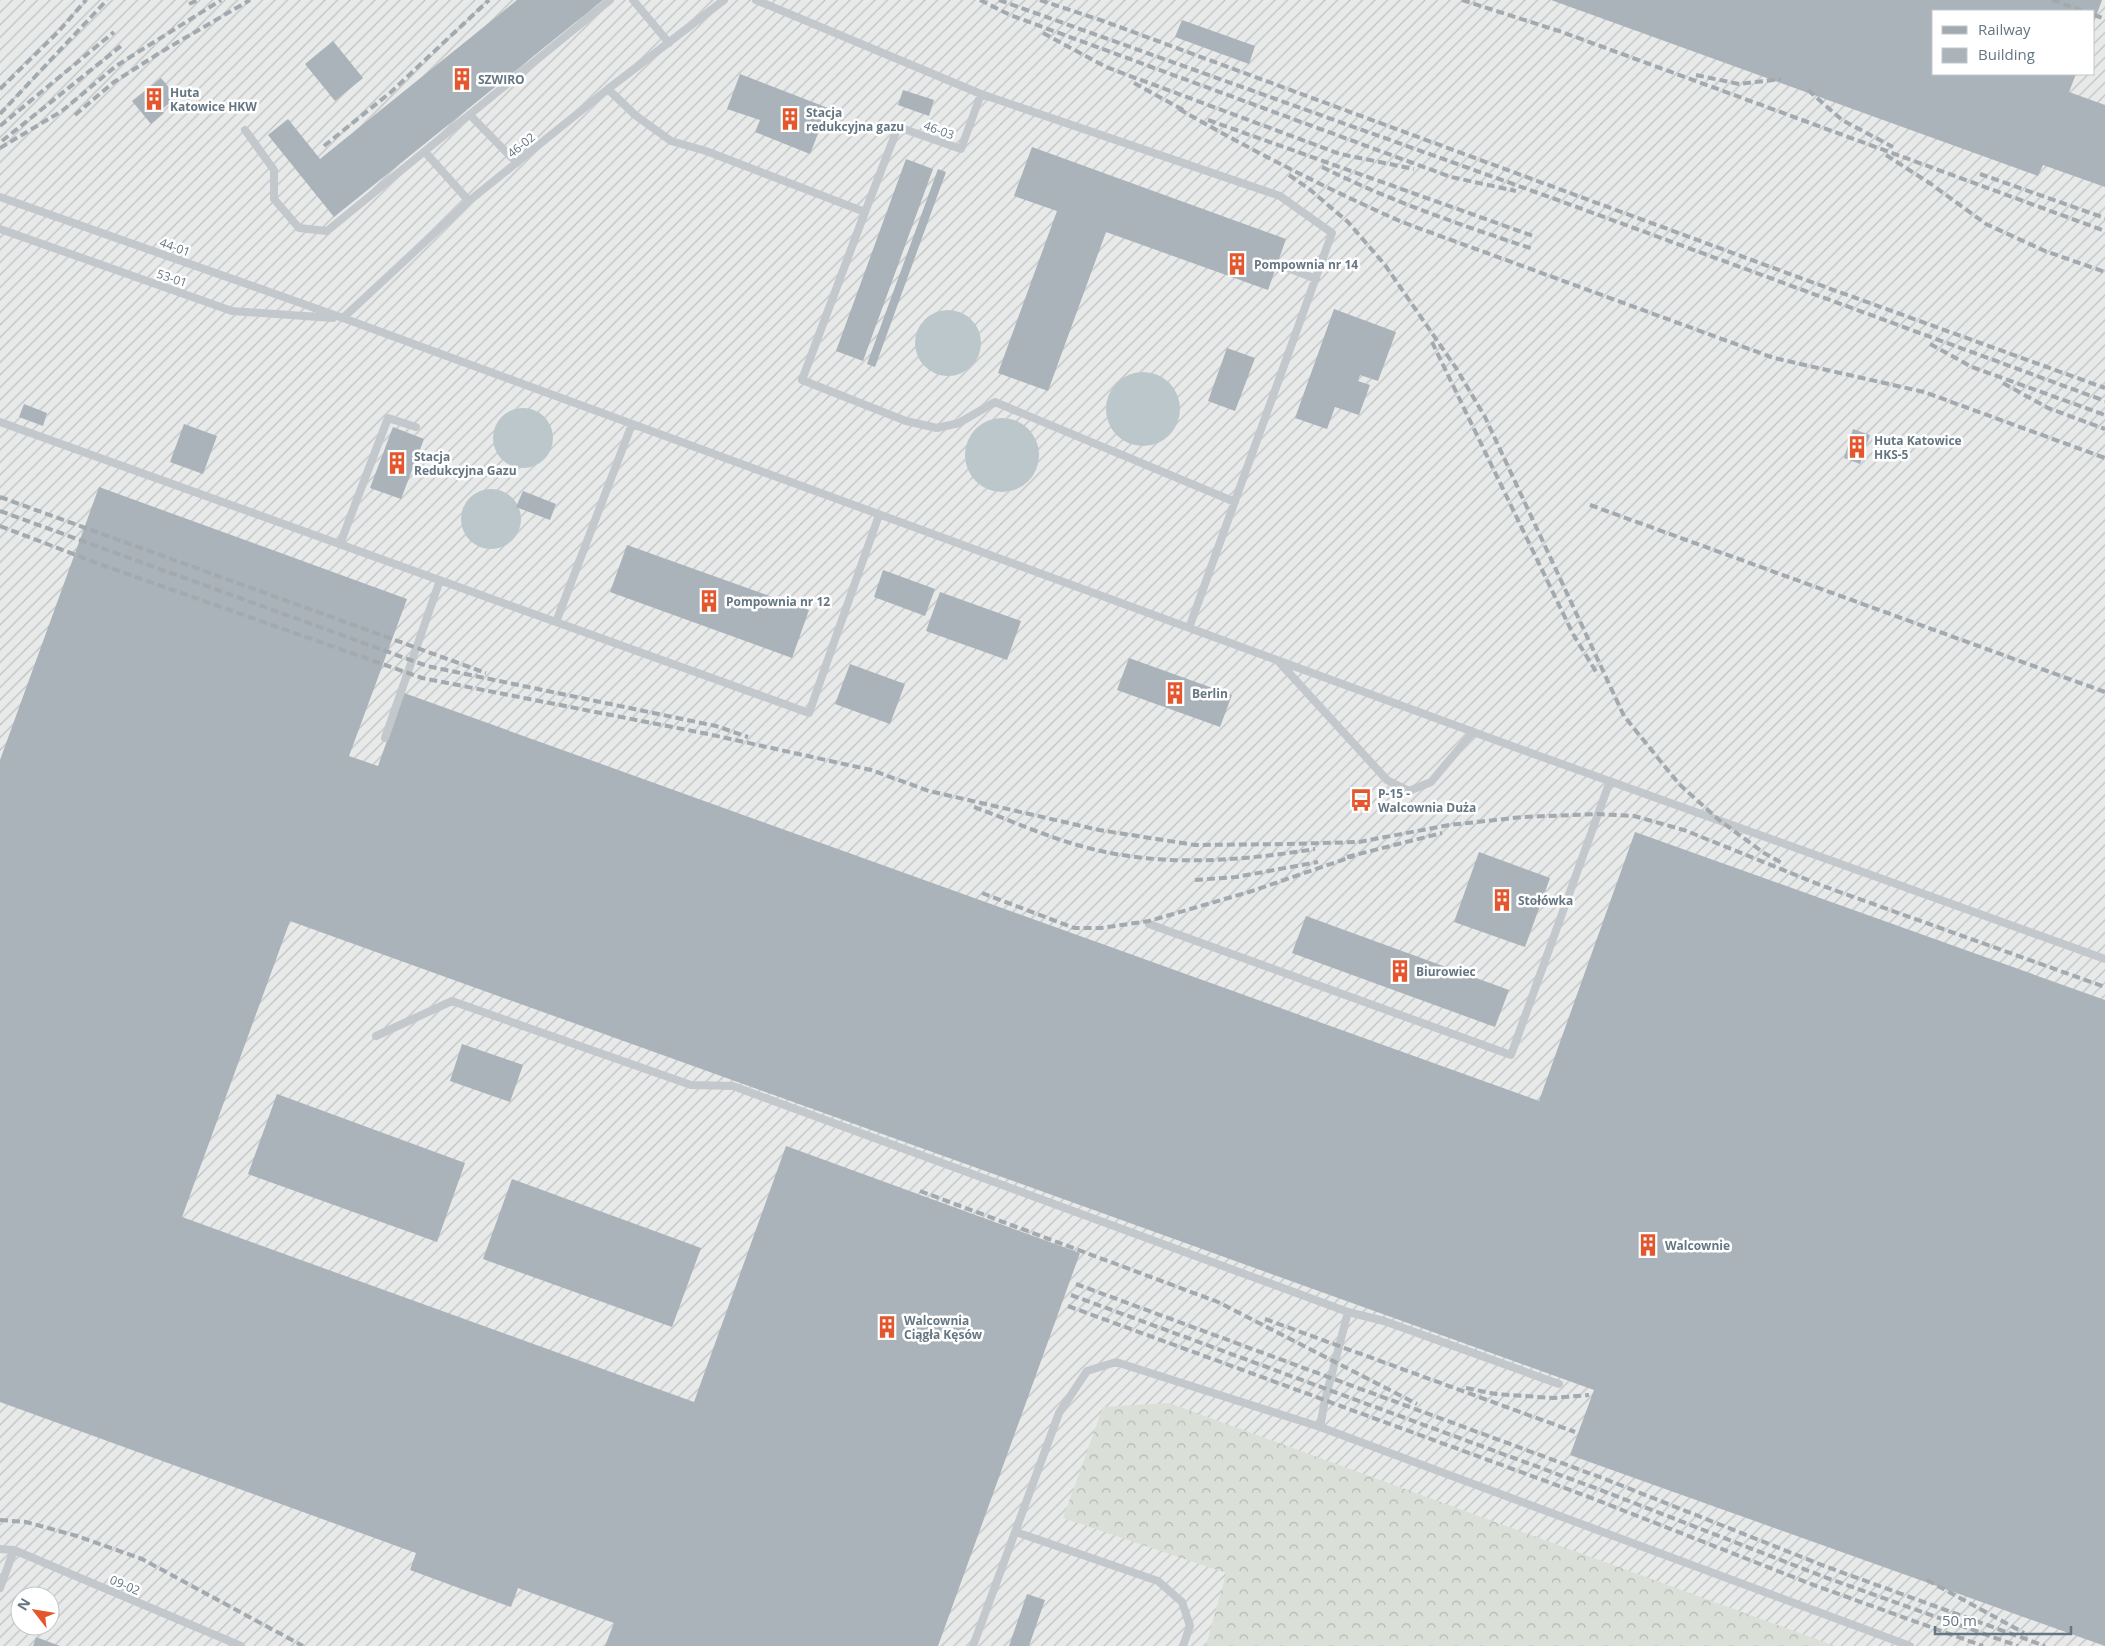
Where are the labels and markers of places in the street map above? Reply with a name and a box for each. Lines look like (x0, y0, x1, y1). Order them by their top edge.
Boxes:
building icon: SZWIRO (449, 66, 475, 92)
place label: SZWIRO (478, 71, 525, 88)
place label: Huta Katowice HKW (170, 84, 257, 115)
building icon: Huta Katowice HKW (141, 86, 167, 112)
place label: Stacja redukcyjna gazu (806, 104, 904, 135)
building icon: Stacja redukcyjna gazu (777, 106, 803, 132)
building icon: Pompownia nr 14 (1224, 251, 1250, 277)
place label: Pompownia nr 14 (1254, 256, 1358, 273)
place label: Huta Katowice HKS-5 (1874, 432, 1962, 463)
building icon: Huta Katowice HKS-5 (1844, 434, 1870, 460)
place label: Stacja Redukcyjna Gazu (414, 448, 517, 479)
building icon: Stacja Redukcyjna Gazu (384, 450, 410, 476)
building icon: Pompownia nr 12 (696, 588, 722, 614)
place label: Pompownia nr 12 (726, 593, 830, 610)
building icon: Berlin (1162, 680, 1188, 706)
place label: Berlin (1192, 685, 1228, 702)
place label: P-15 - Walcownia Duża (1378, 785, 1476, 816)
bus stop icon: P-15 - Walcownia Duża (1348, 787, 1374, 813)
building icon: Stołówka (1489, 887, 1515, 913)
place label: Stołówka (1518, 892, 1573, 909)
building icon: Biurowiec (1387, 958, 1413, 984)
place label: Biurowiec (1416, 963, 1476, 980)
building icon: Walcownie (1635, 1232, 1661, 1258)
place label: Walcownie (1665, 1237, 1730, 1254)
place label: Walcownia Ciągła Kęsów (904, 1312, 983, 1343)
building icon: Walcownia Ciągła Kęsów (874, 1314, 900, 1340)

